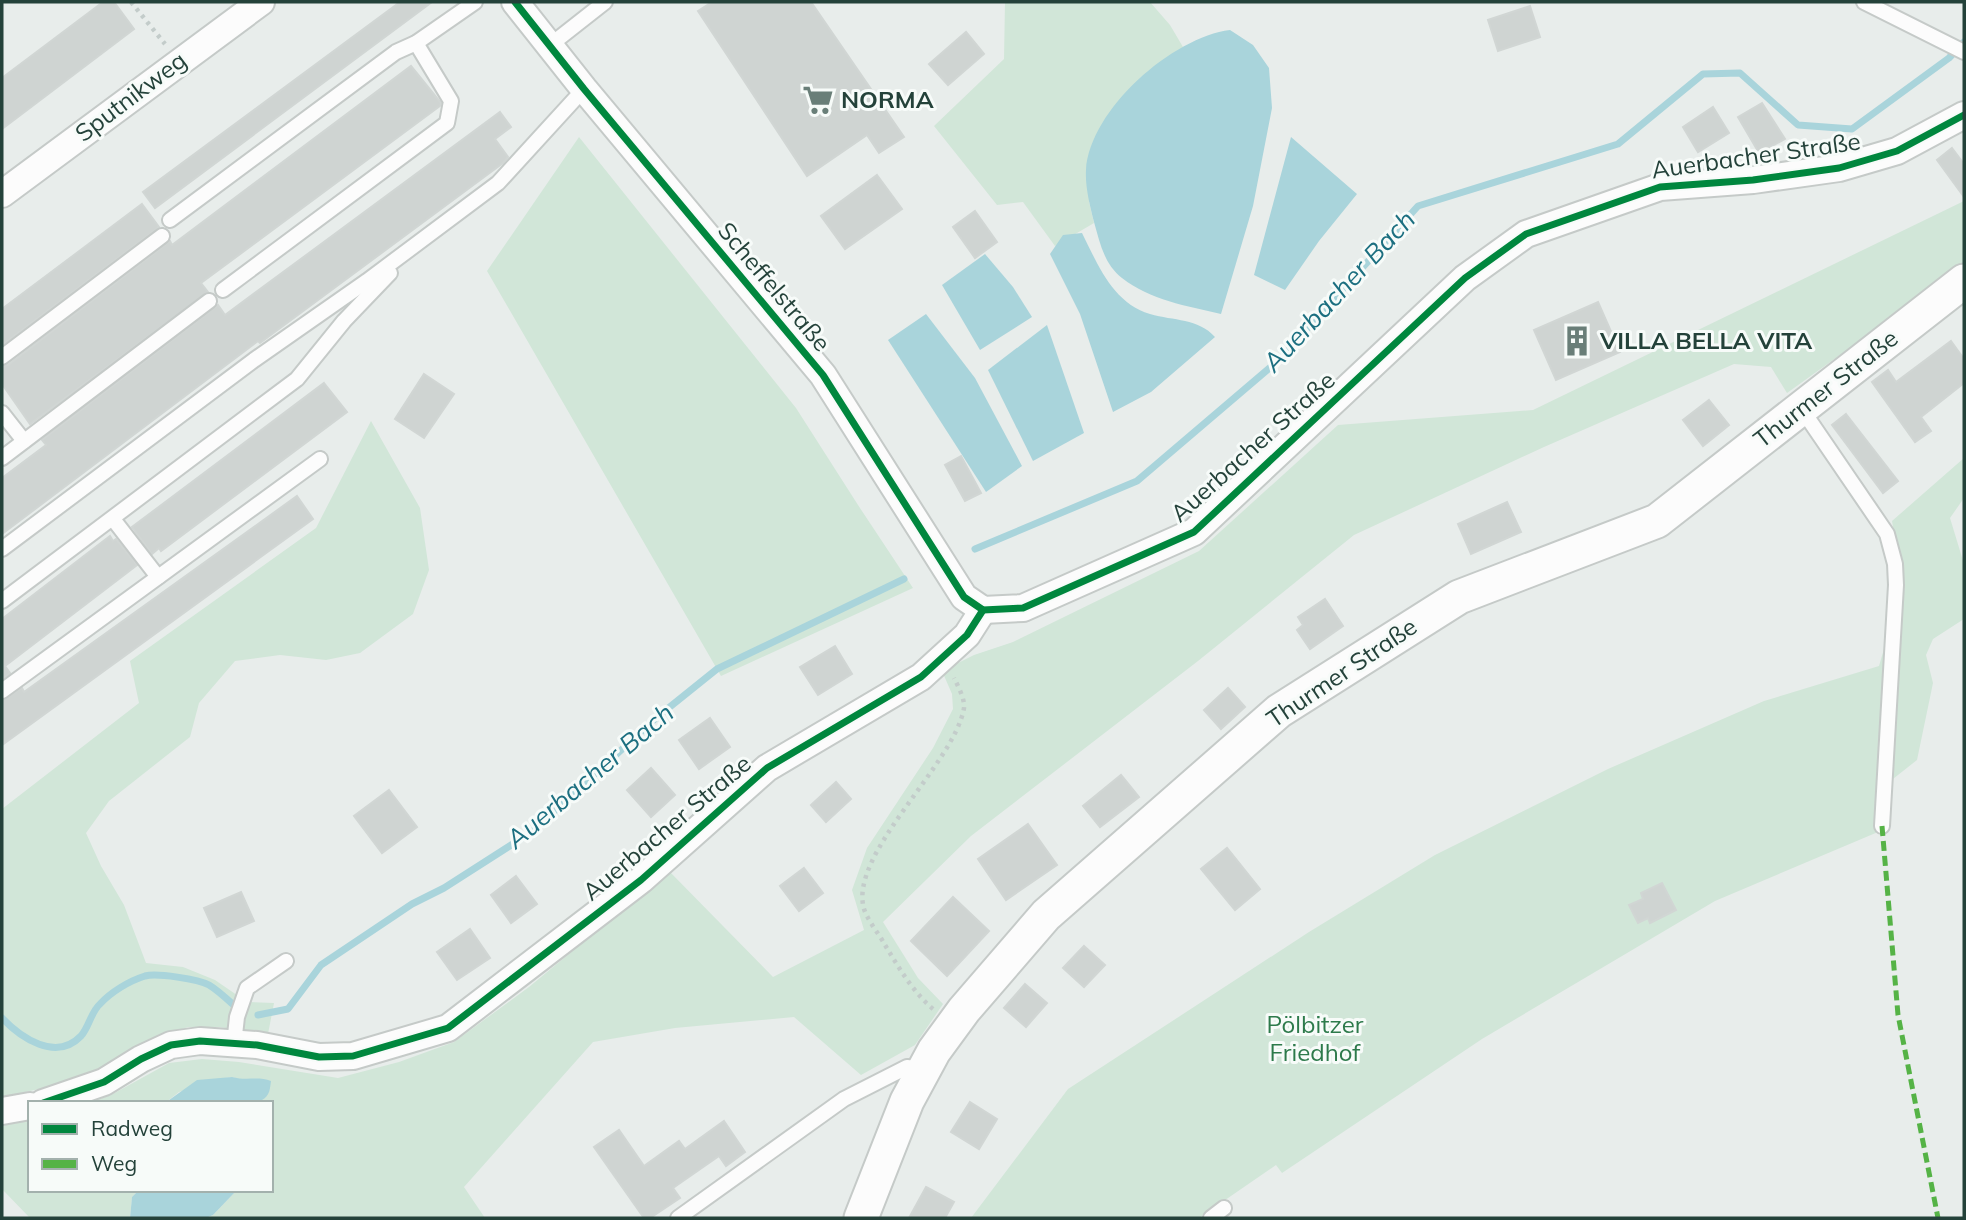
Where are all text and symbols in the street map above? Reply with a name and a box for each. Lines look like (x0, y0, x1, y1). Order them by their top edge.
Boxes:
street label: Sputnikweg (69, 45, 192, 148)
supermarket icon: NORMA (801, 83, 835, 117)
place label: NORMA (841, 84, 934, 114)
street label: Auerbacher Straße (1649, 126, 1862, 185)
water label: Auerbacher Bach (1255, 203, 1422, 379)
street label: Scheffelstraße (712, 216, 838, 357)
street label: Thurmer Straße (1747, 323, 1903, 454)
building icon: VILLA BELLA VITA (1560, 324, 1594, 358)
place label: VILLA BELLA VITA (1599, 325, 1812, 355)
street label: Auerbacher Straße (1164, 365, 1341, 528)
street label: Thurmer Straße (1261, 611, 1422, 733)
water label: Auerbacher Bach (498, 696, 680, 856)
street label: Auerbacher Straße (576, 748, 757, 906)
park label: Pölbitzer Friedhof (1266, 1009, 1364, 1067)
legend (28, 1101, 273, 1192)
text: Radweg (91, 1115, 173, 1141)
text: Weg (91, 1150, 137, 1176)

